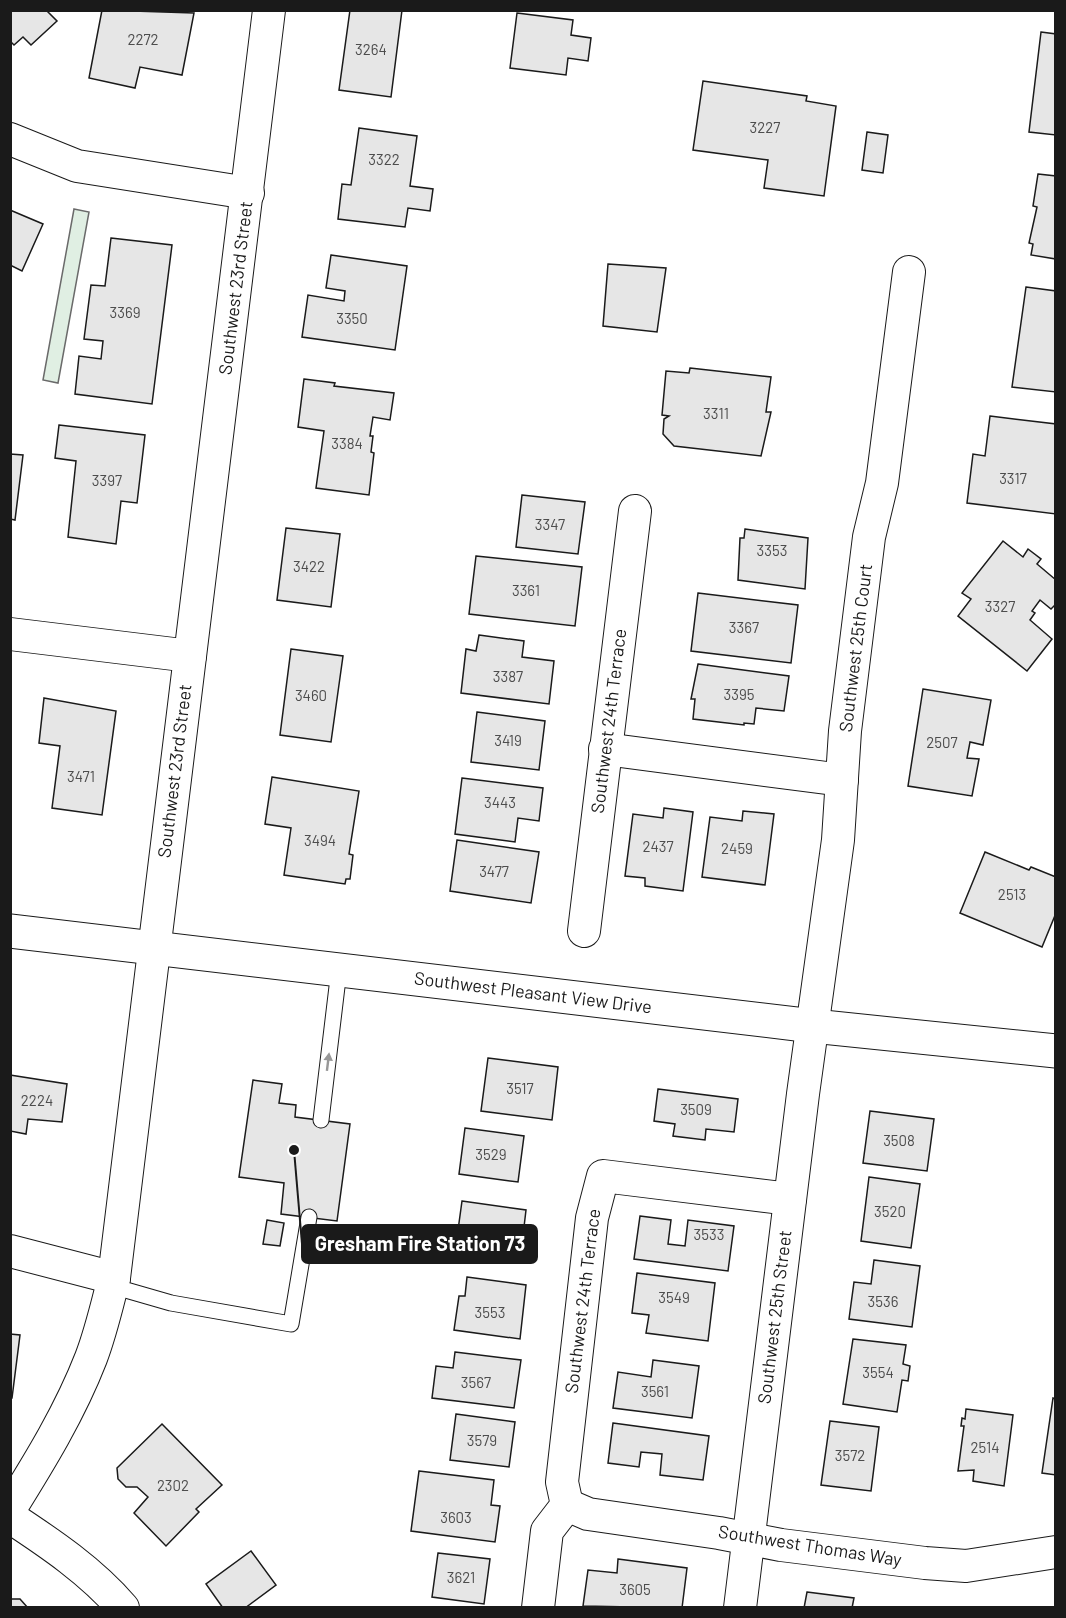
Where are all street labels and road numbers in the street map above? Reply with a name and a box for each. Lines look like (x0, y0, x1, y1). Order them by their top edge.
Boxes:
street label: Southwest 23rd Street (213, 200, 257, 376)
street label: Southwest 25th Court (834, 562, 876, 733)
street label: Southwest 24th Terrace (586, 627, 630, 815)
street label: Southwest 23rd Street (152, 683, 196, 859)
street label: Southwest Pleasant View Drive (413, 967, 653, 1018)
street label: Southwest 24th Terrace (560, 1207, 604, 1395)
street label: Southwest 25th Street (752, 1229, 796, 1405)
street label: Southwest Thomas Way (717, 1520, 903, 1570)

